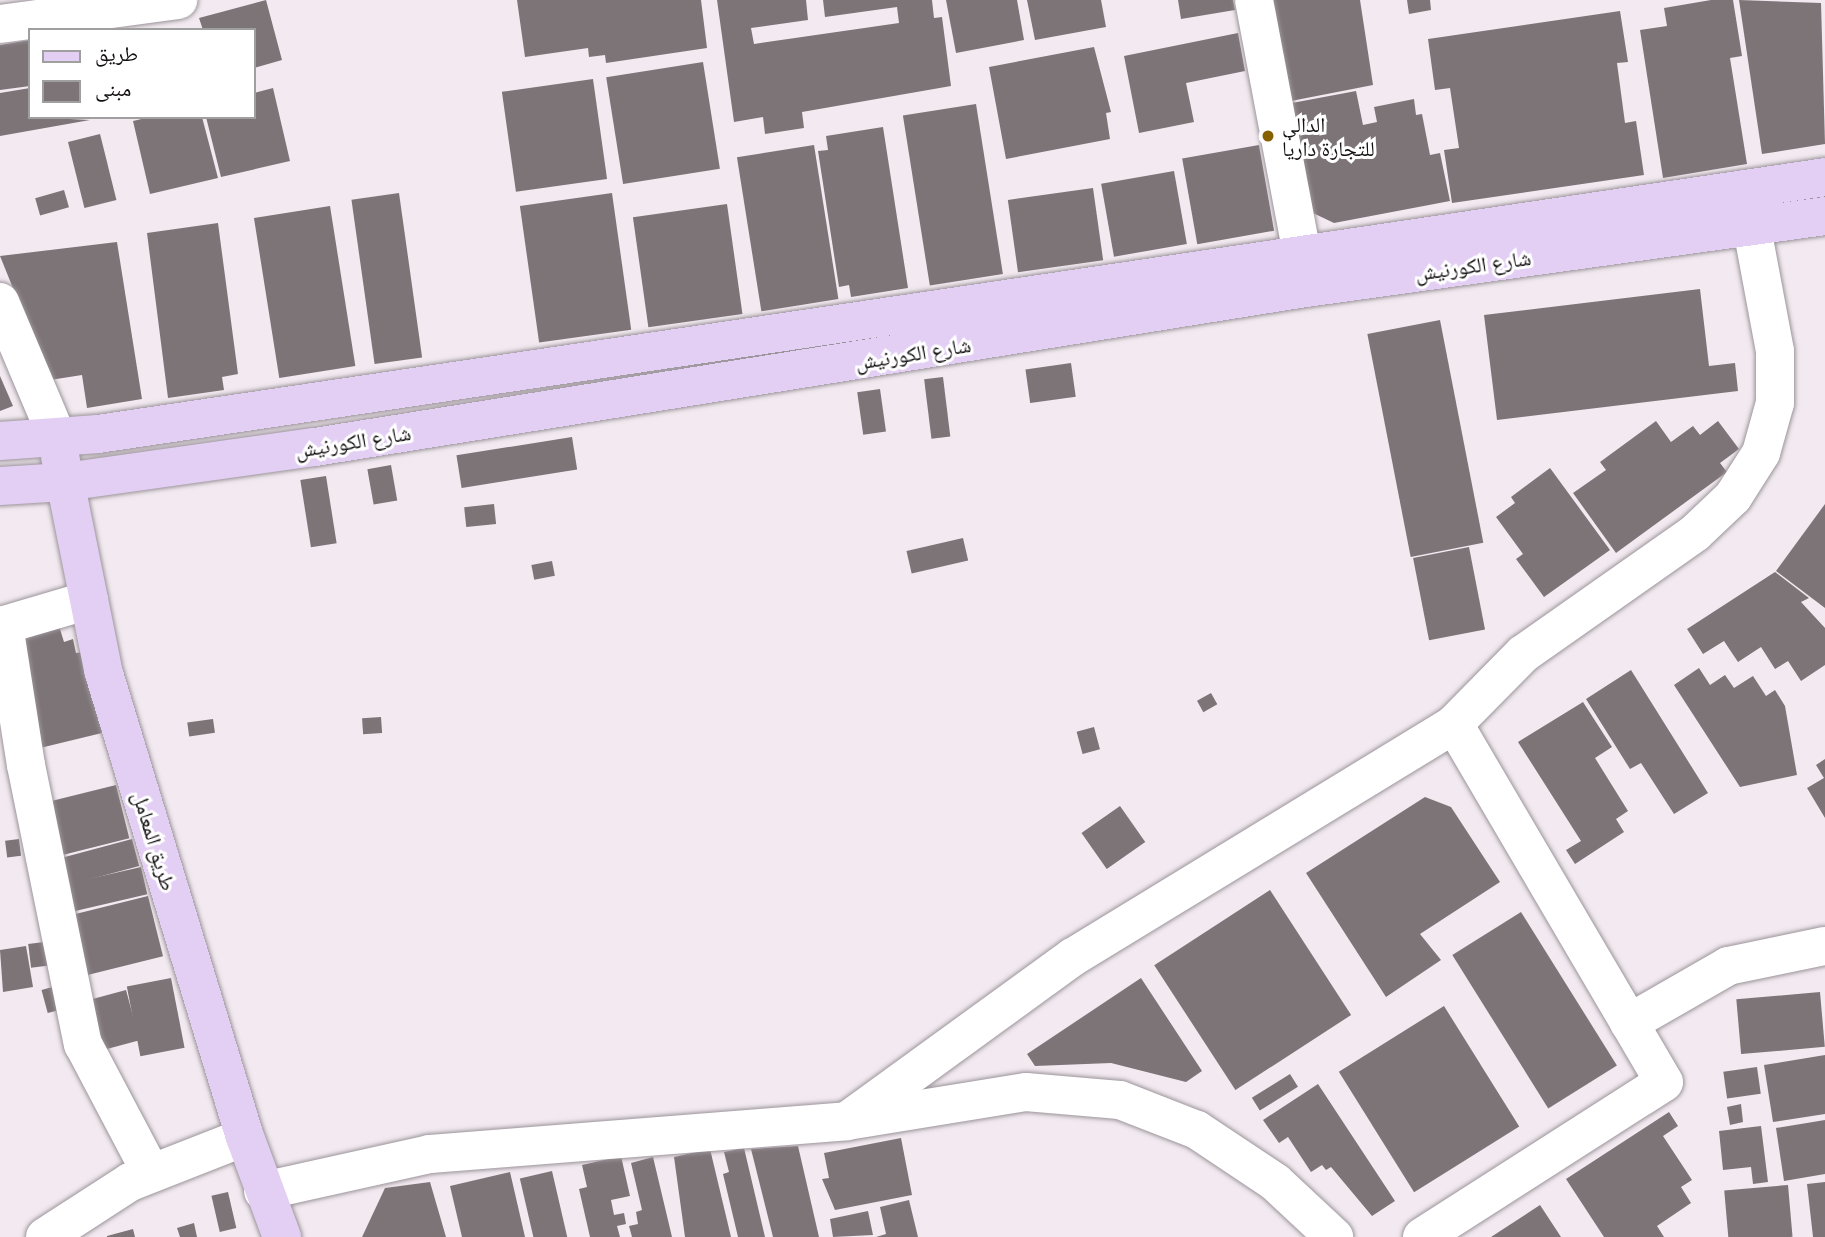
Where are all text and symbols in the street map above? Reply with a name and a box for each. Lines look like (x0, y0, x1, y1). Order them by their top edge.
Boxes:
legend (28, 28, 256, 119)
text: طريق (95, 40, 138, 66)
text: مبنى (95, 75, 131, 101)
place label: الدالي للتجارة داريا (1282, 111, 1375, 161)
marker: الدالي للتجارة داريا (1260, 128, 1276, 144)
street label: شارع الكورنيش (1413, 244, 1533, 286)
street label: شارع الكورنيش (853, 331, 973, 375)
street label: شارع الكورنيش (293, 419, 413, 463)
street label: طريق المعامل (128, 788, 182, 894)

